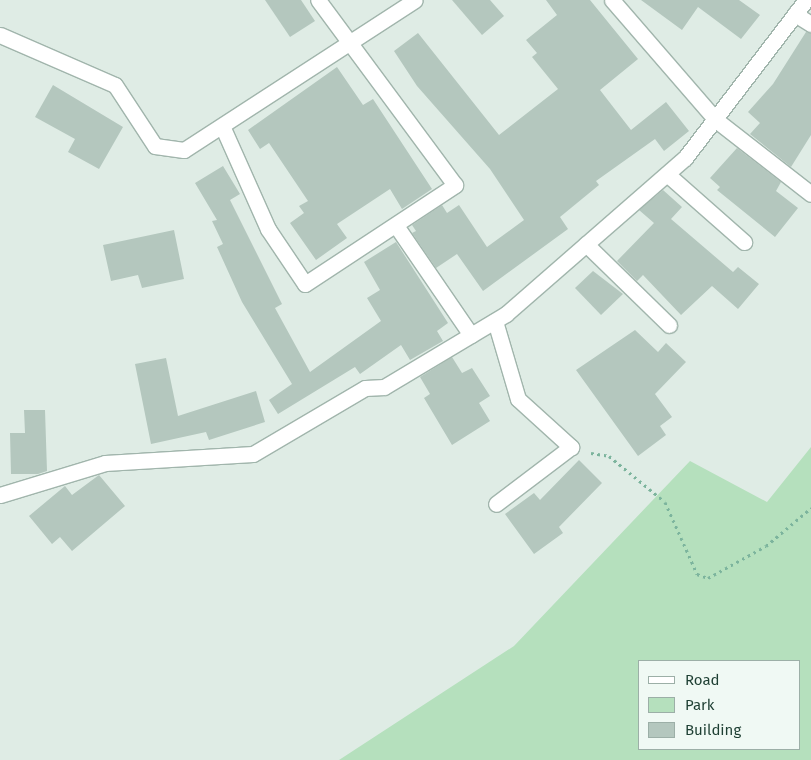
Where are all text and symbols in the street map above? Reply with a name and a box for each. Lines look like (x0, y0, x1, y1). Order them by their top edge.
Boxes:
legend (638, 660, 801, 750)
text: Road (685, 671, 720, 689)
text: Park (685, 696, 715, 714)
text: Building (685, 721, 741, 739)

